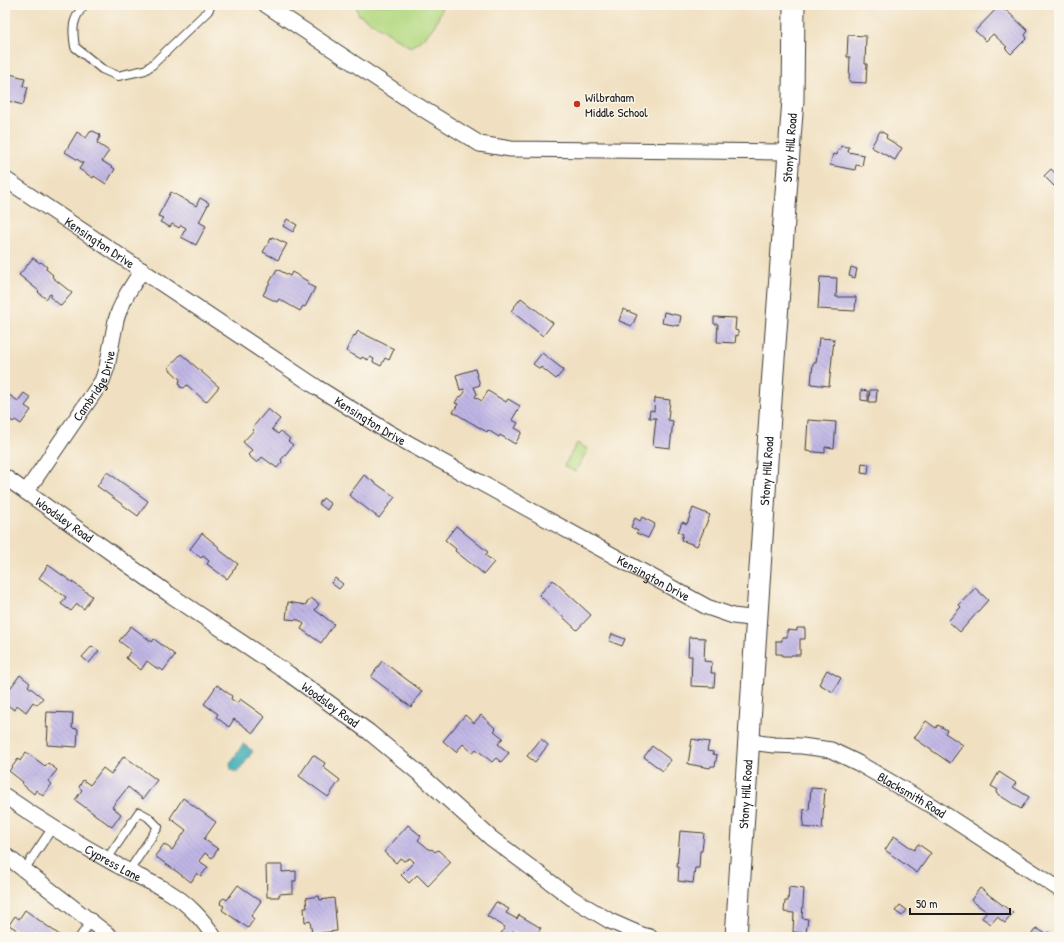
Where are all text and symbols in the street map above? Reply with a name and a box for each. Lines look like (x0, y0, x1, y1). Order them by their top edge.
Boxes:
place label: Wilbraham Middle School (585, 88, 648, 121)
marker: Wilbraham Middle School (572, 99, 582, 109)
street label: Stony Hill Road (778, 113, 801, 183)
street label: Kensington Drive (61, 212, 138, 272)
street label: Cambridge Drive (68, 349, 119, 424)
street label: Kensington Drive (331, 392, 409, 449)
street label: Stony Hill Road (755, 436, 778, 506)
street label: Woodsley Road (32, 493, 97, 546)
street label: Kensington Drive (614, 550, 693, 605)
street label: Woodsley Road (298, 677, 363, 731)
street label: Stony Hill Road (734, 759, 757, 829)
street label: Blacksmith Road (874, 767, 950, 822)
street label: Cypress Lane (81, 840, 145, 885)
scale bar (910, 890, 1010, 916)
text: 50 m (916, 895, 937, 912)

